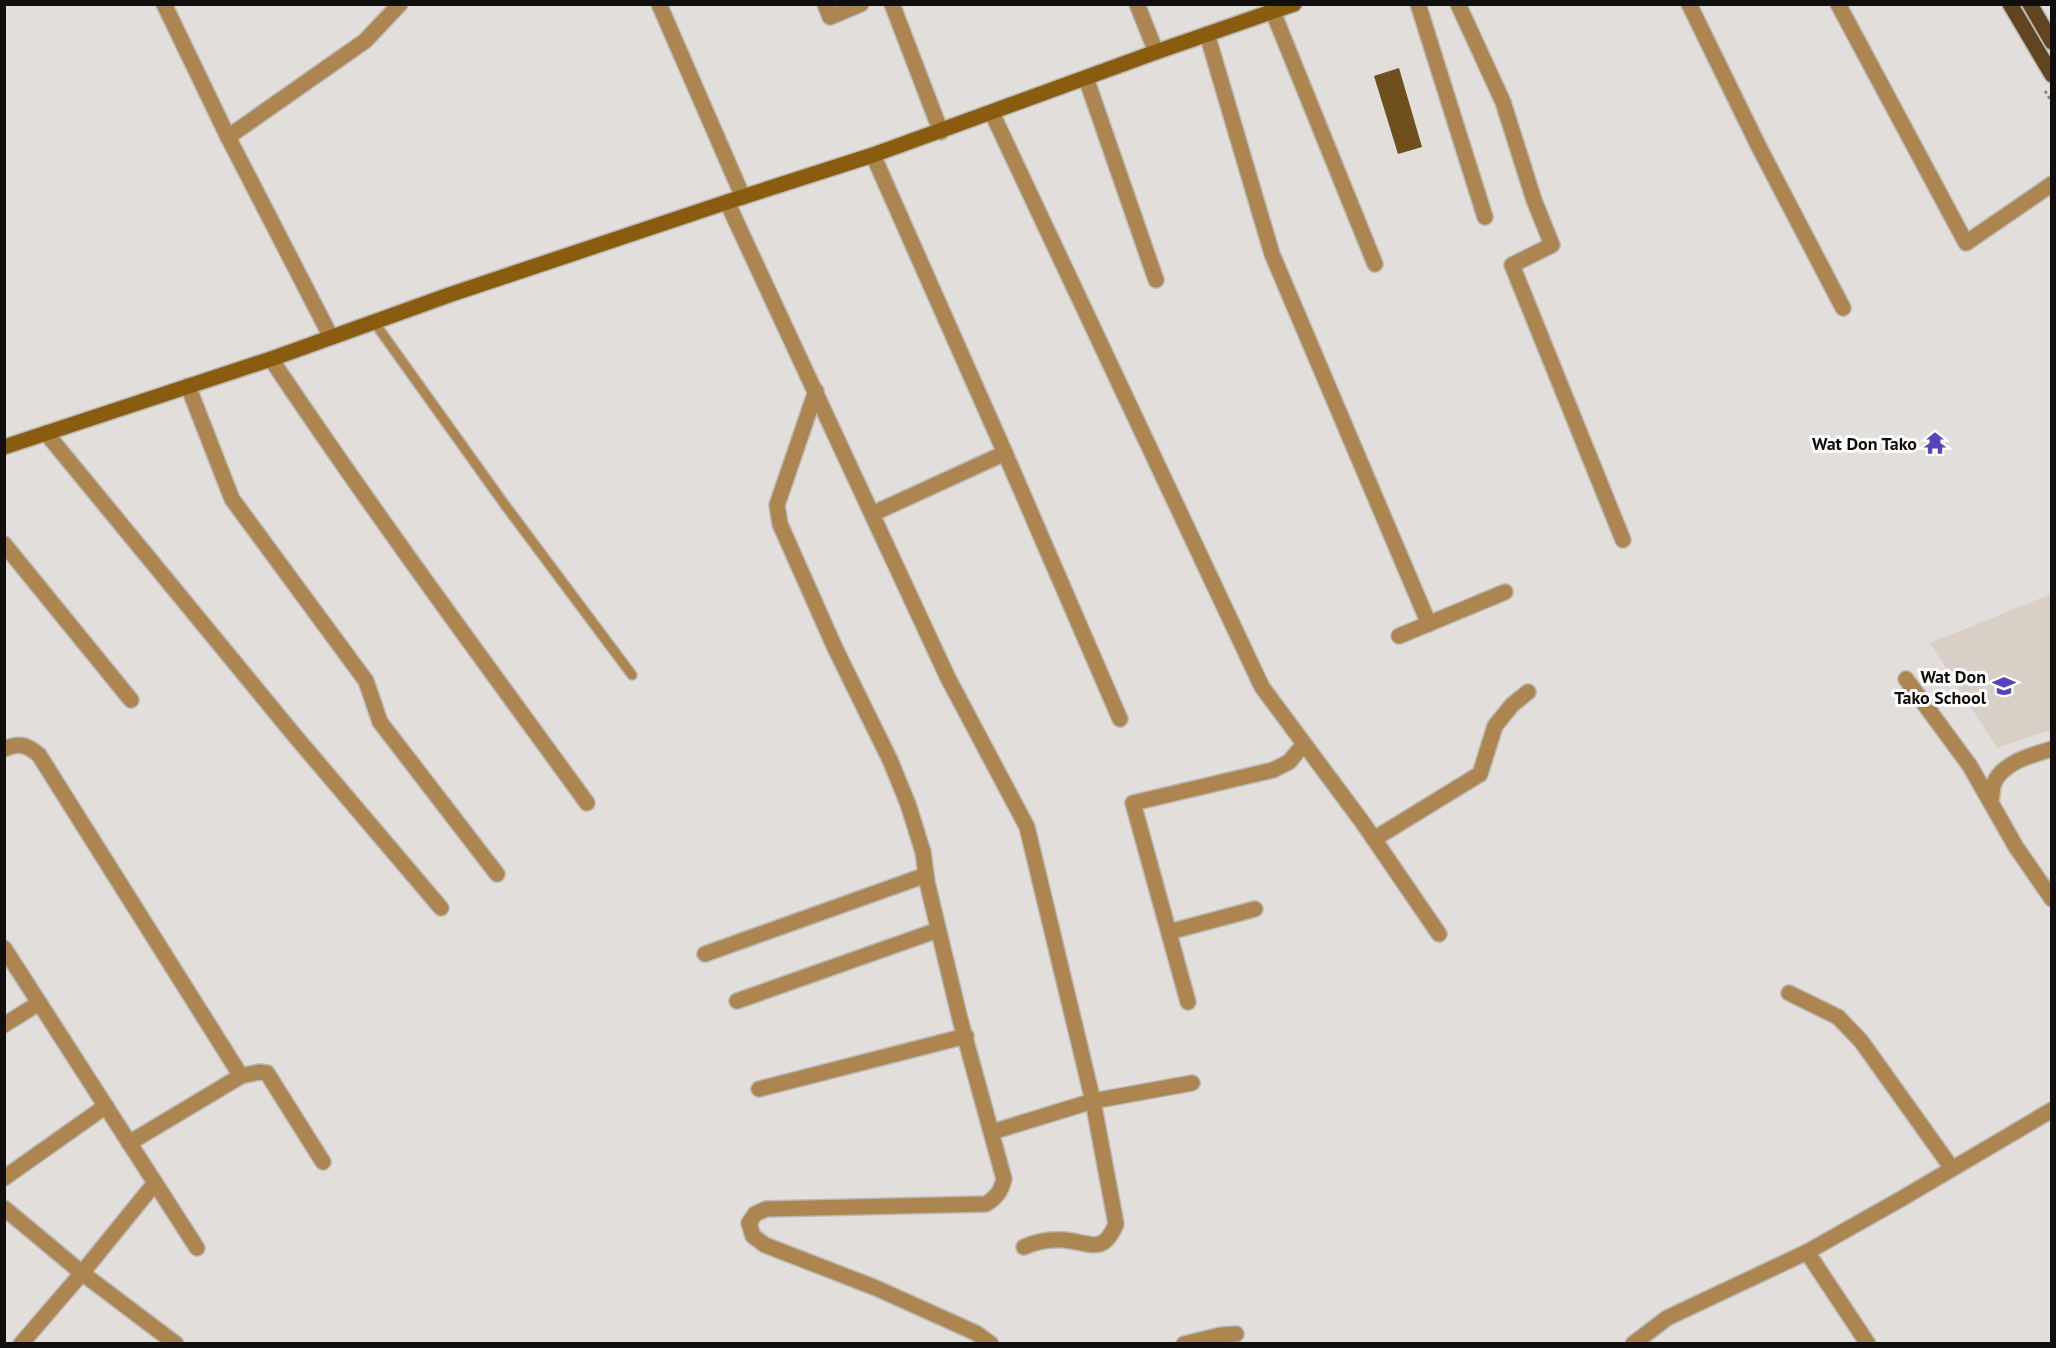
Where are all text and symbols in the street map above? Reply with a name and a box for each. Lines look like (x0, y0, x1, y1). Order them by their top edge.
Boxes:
temple icon: Wat Don Tako (1922, 430, 1948, 456)
place label: Wat Don Tako (1812, 432, 1917, 455)
place label: Wat Don Tako School (1894, 665, 1987, 709)
school or university icon: Wat Don Tako School (1991, 673, 2017, 699)

